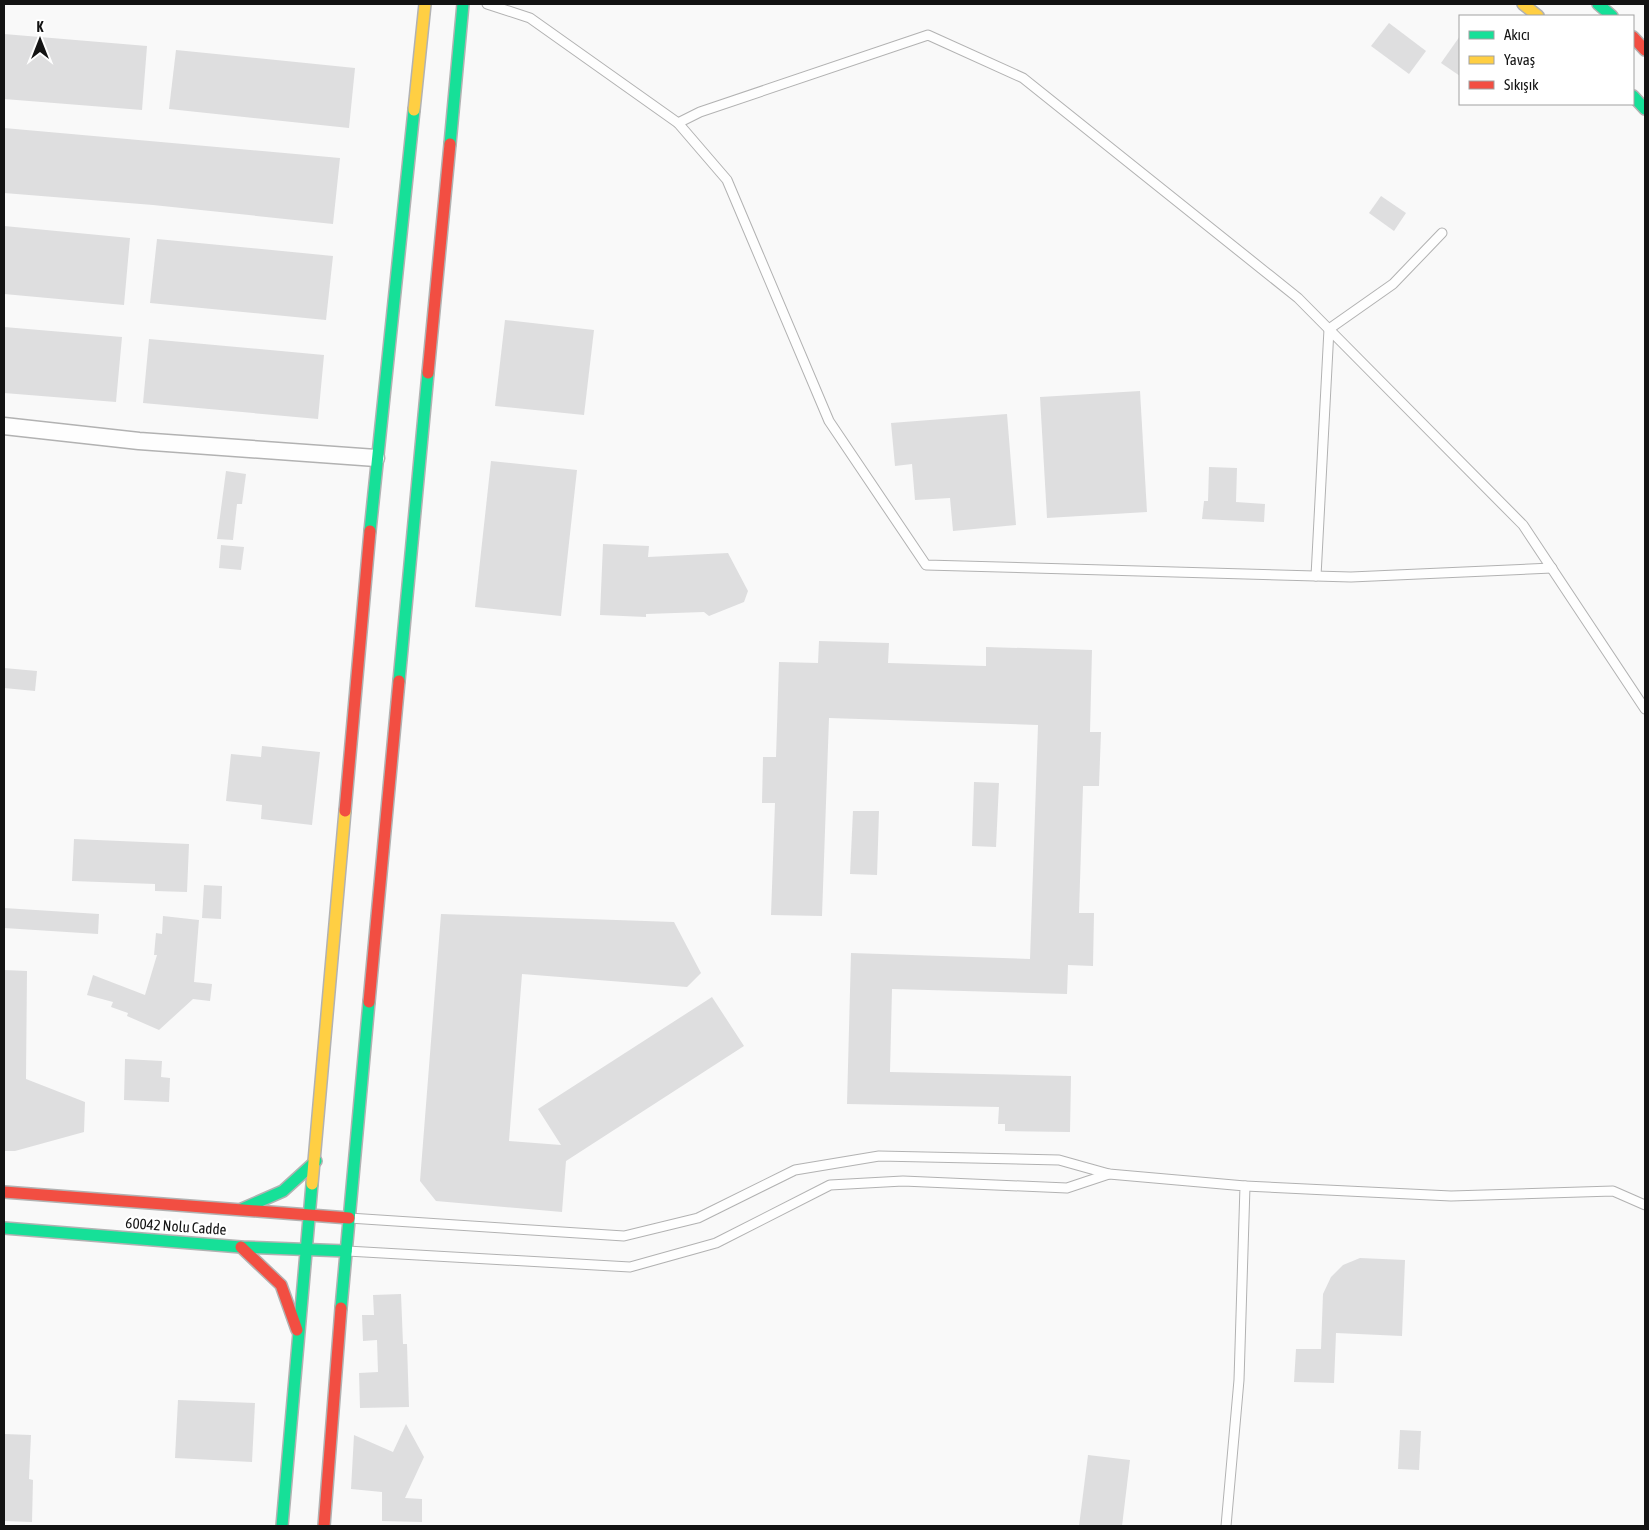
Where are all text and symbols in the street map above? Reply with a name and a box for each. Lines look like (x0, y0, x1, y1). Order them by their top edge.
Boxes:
north arrow (15, 15, 65, 65)
legend (1459, 15, 1634, 105)
text: K (37, 19, 44, 35)
text: Akıcı (1504, 26, 1530, 43)
text: Yavaş (1504, 51, 1535, 68)
text: Sıkışık (1504, 76, 1539, 93)
street label: 60042 Nolu Cadde (125, 1214, 227, 1238)

